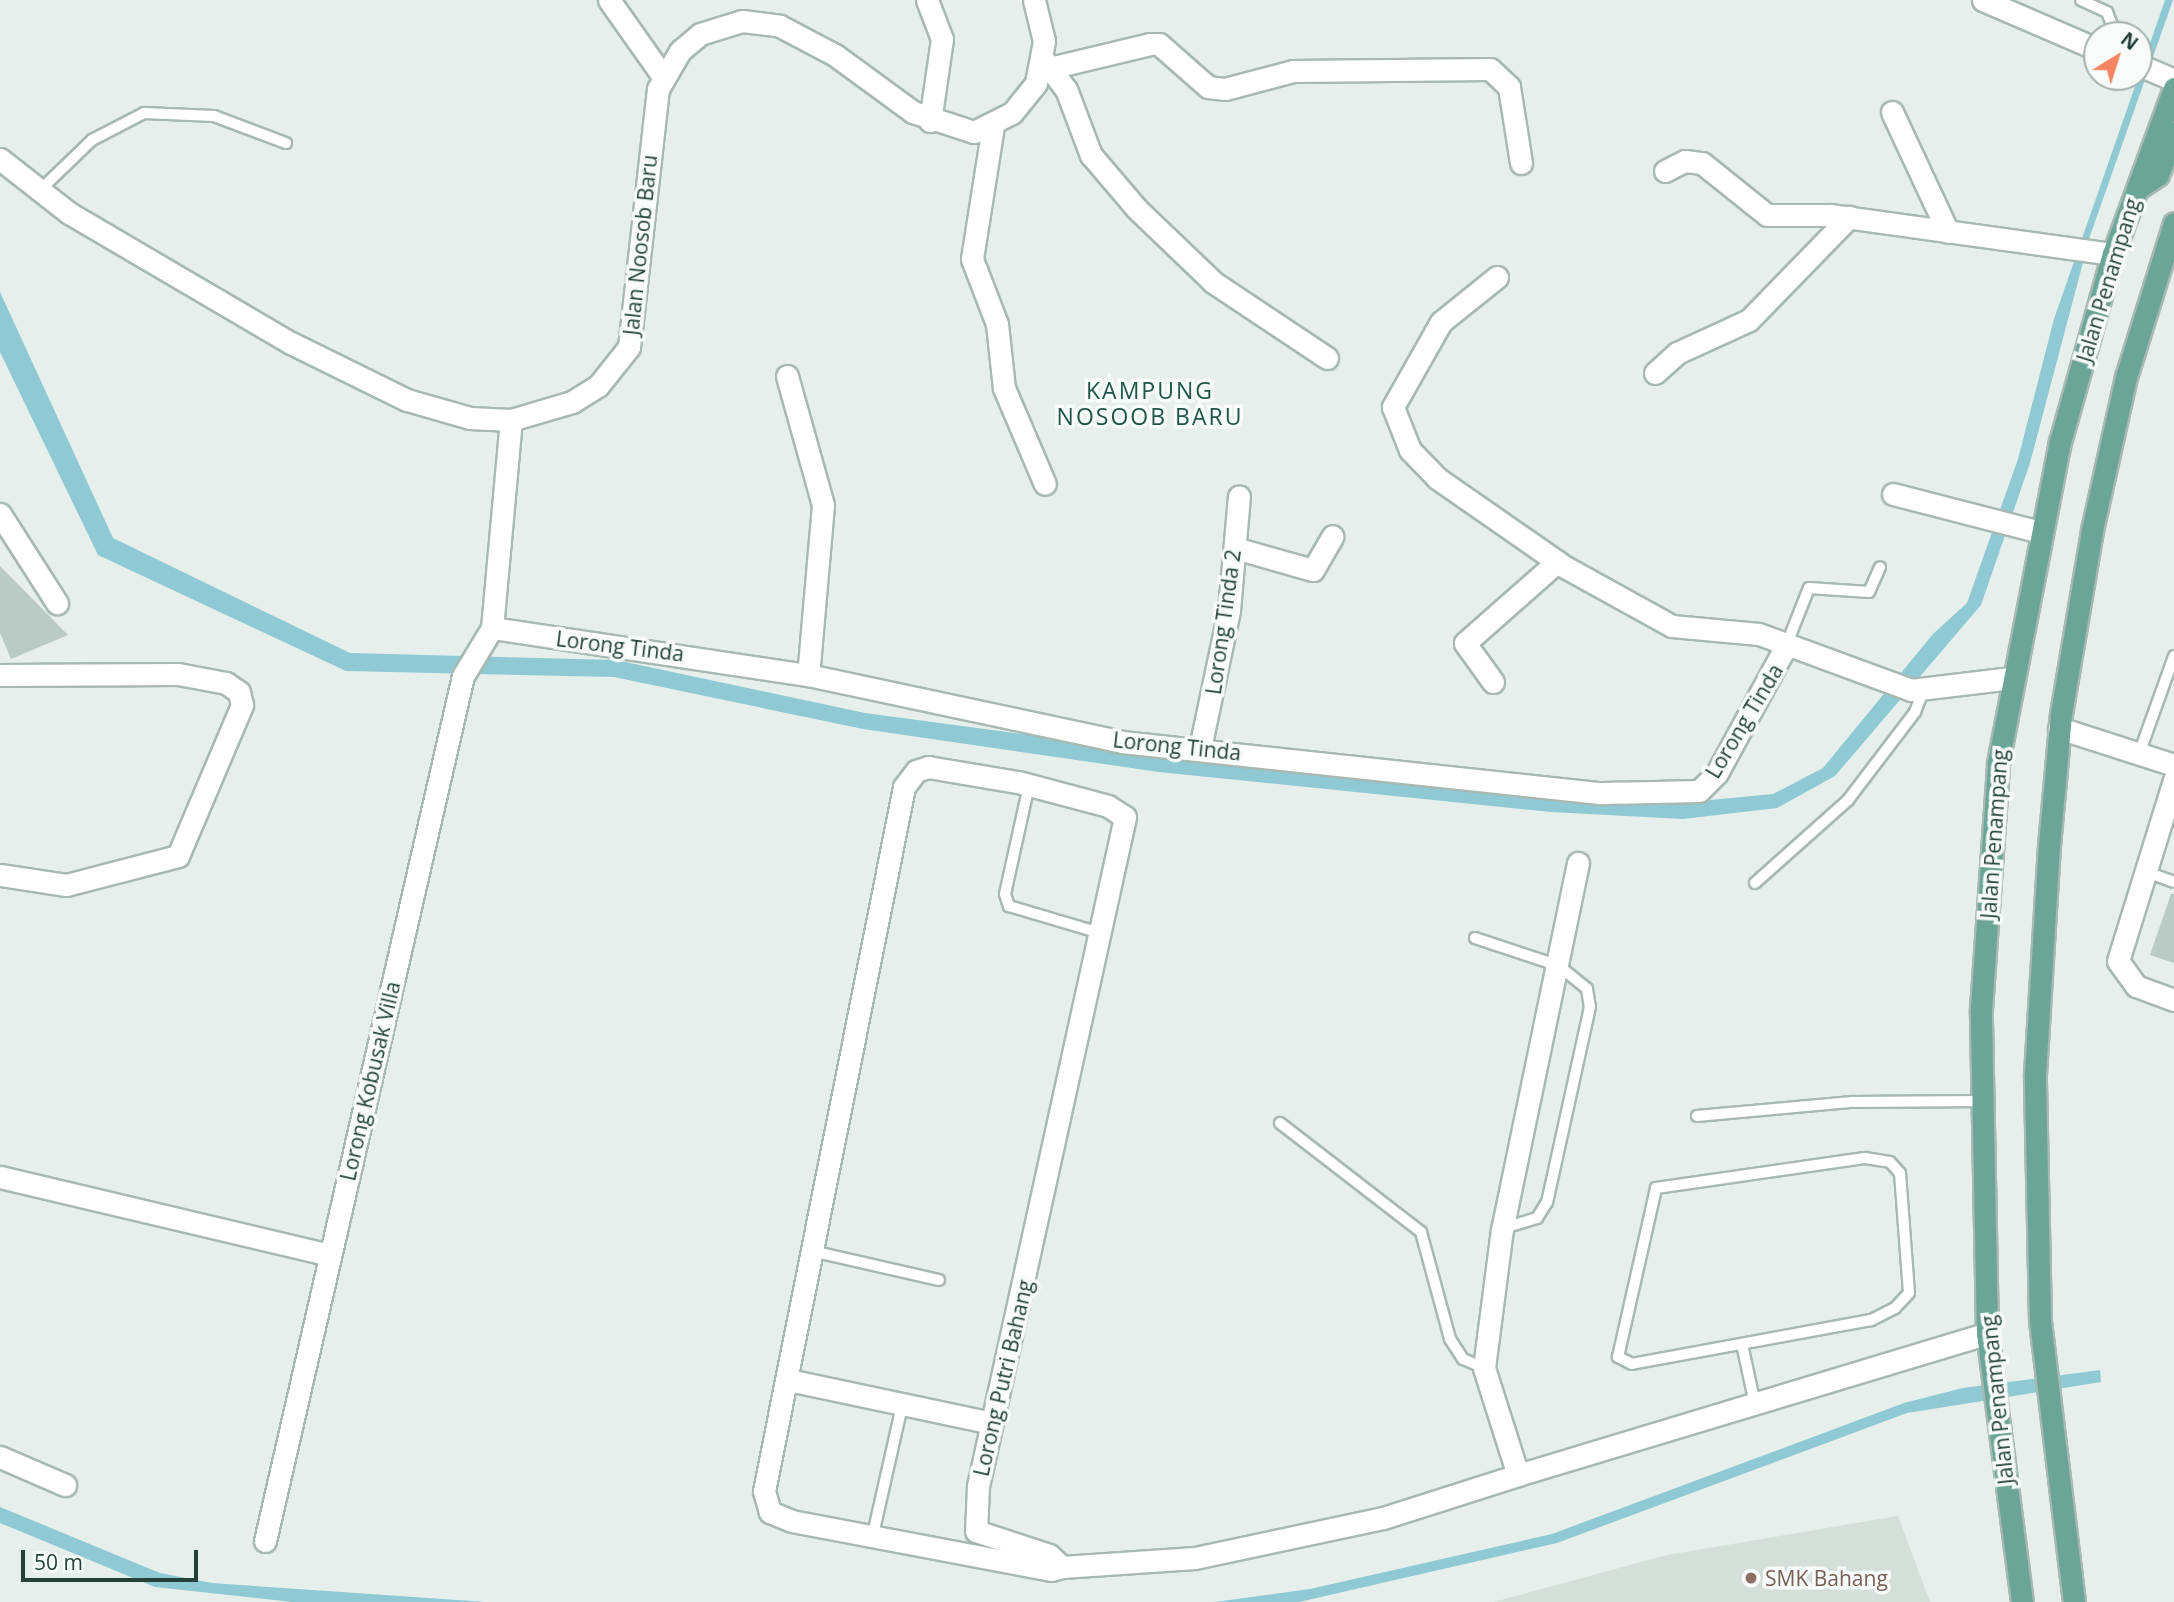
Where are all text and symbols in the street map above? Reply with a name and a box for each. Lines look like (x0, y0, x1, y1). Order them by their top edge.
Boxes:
north arrow (2083, 21, 2153, 91)
text: N (2116, 26, 2144, 56)
street label: Jalan Noosob Baru (618, 154, 662, 336)
street label: Jalan Penampang (2071, 195, 2145, 365)
district label: KAMPUNG NOSOOB BARU (1058, 376, 1242, 430)
street label: Lorong Tinda 2 (1200, 548, 1246, 696)
street label: Lorong Tinda (555, 626, 685, 666)
street label: Lorong Tinda (1700, 659, 1788, 783)
street label: Lorong Tinda (1112, 727, 1242, 765)
street label: Jalan Penampang (1976, 748, 2012, 920)
street label: Lorong Kobusak Villa (335, 979, 405, 1183)
street label: Lorong Putri Bahang (968, 1277, 1038, 1479)
street label: Jalan Penampang (1976, 1314, 2018, 1486)
scale bar (24, 1536, 201, 1580)
text: 50 m (34, 1548, 83, 1576)
place label: SMK Bahang (1765, 1565, 1888, 1591)
marker: SMK Bahang (1743, 1570, 1759, 1586)

